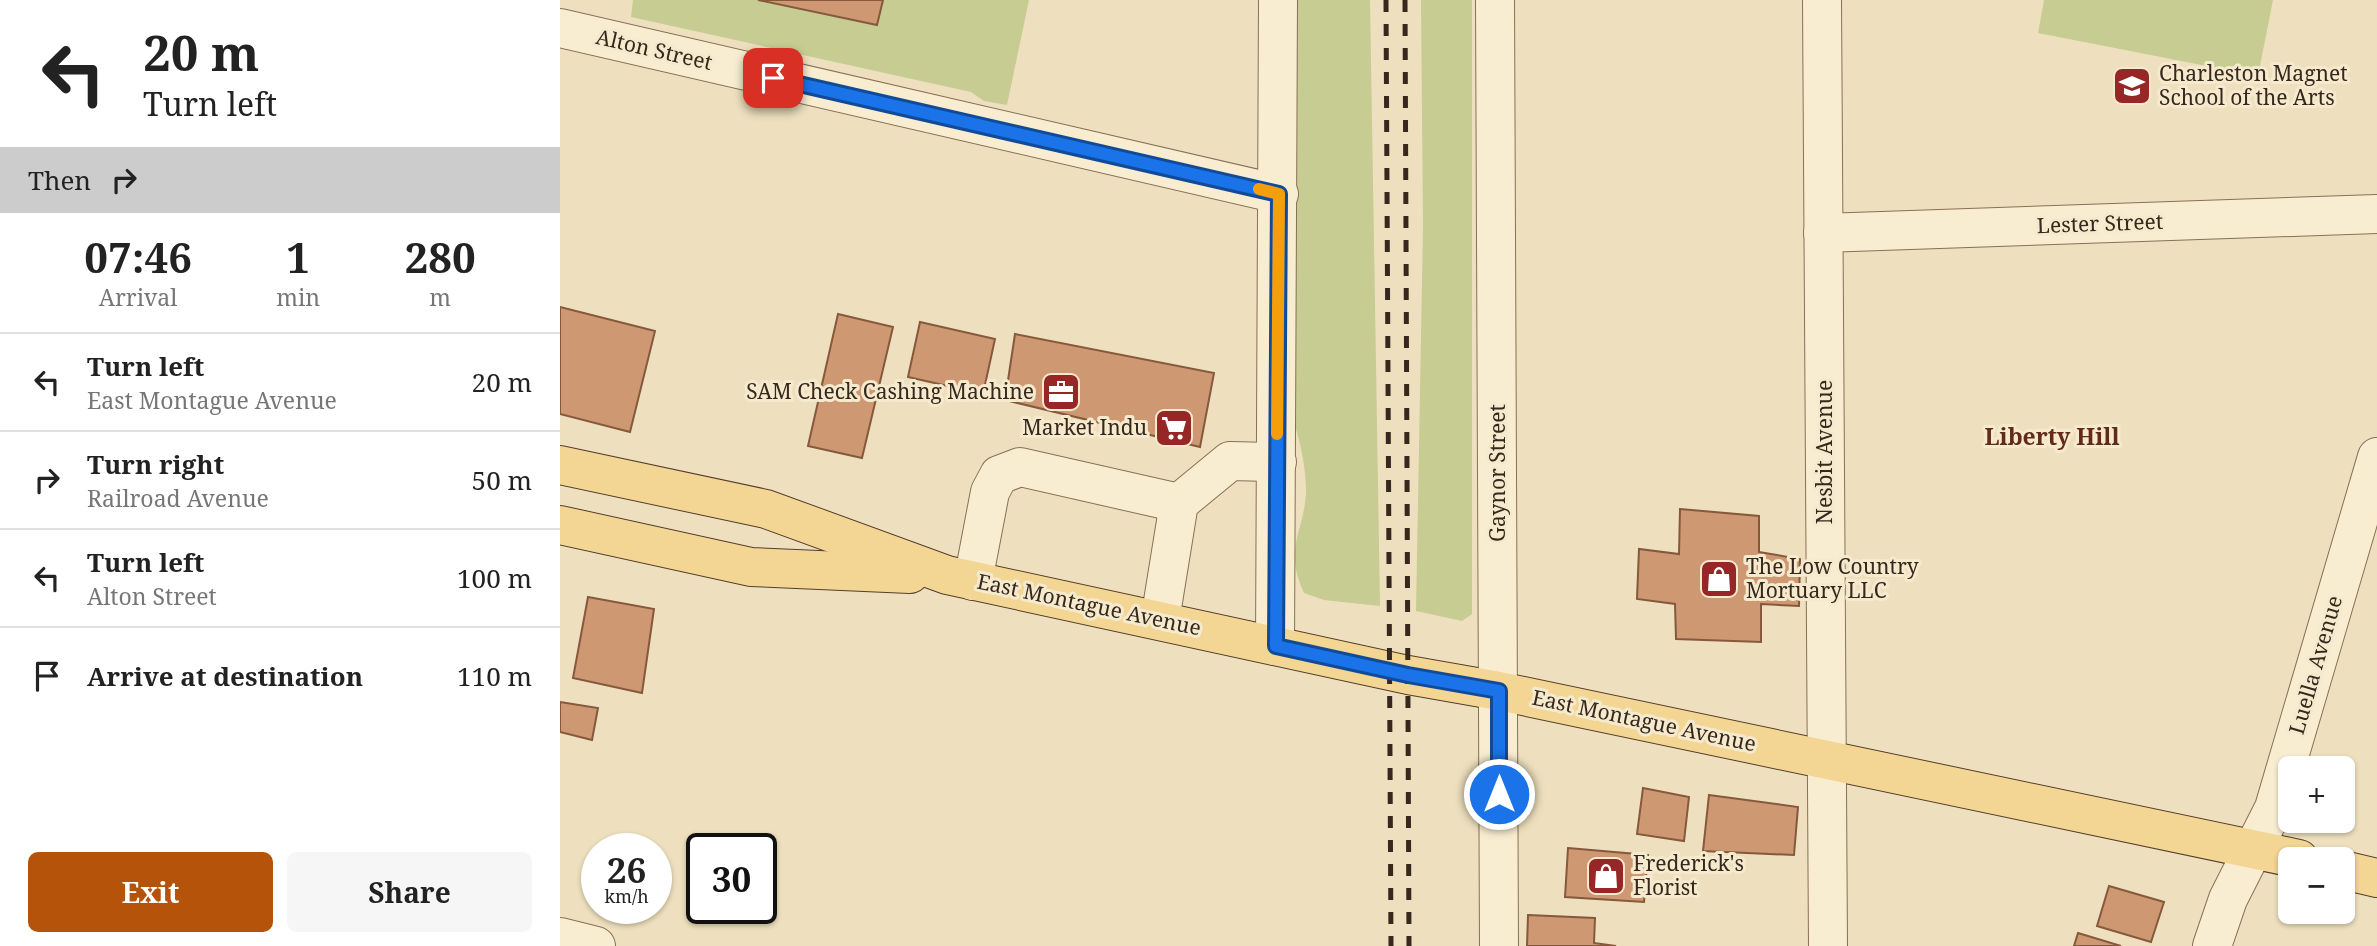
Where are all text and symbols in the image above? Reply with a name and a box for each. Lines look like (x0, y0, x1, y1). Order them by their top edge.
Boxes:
text: 20 m (143, 19, 259, 85)
street label: Alton Street (593, 22, 715, 76)
icon: left (28, 28, 119, 119)
pin (743, 48, 803, 108)
icon: arrive (754, 59, 792, 97)
place label: Charleston Magnet School of the Arts (2159, 59, 2348, 111)
school or university icon: Charleston Magnet School of the Arts (2111, 65, 2153, 107)
text: Turn left (143, 82, 277, 125)
icon: right (105, 161, 143, 199)
text: Then (28, 162, 91, 198)
street label: Lester Street (2036, 207, 2164, 239)
text: 07:46 (84, 228, 192, 285)
text: 1 (286, 228, 310, 285)
text: 280 (404, 228, 476, 285)
text: Arrival (99, 281, 177, 313)
text: min (276, 281, 320, 313)
text: m (429, 281, 451, 313)
text: Turn left (87, 348, 204, 384)
icon: left (28, 363, 66, 401)
text: 20 m (472, 364, 532, 400)
office icon: SAM Check Cashing Machine (1040, 371, 1082, 413)
place label: SAM Check Cashing Machine (746, 377, 1034, 405)
street label: Nesbit Avenue (1810, 380, 1838, 524)
text: East Montague Avenue (87, 384, 337, 416)
street label: Gaynor Street (1483, 404, 1511, 542)
supermarket icon: Market Indu (1153, 407, 1195, 449)
place label: Market Indu (1022, 413, 1147, 441)
district label: Liberty Hill (1985, 420, 2120, 452)
text: Turn right (87, 446, 224, 482)
icon: right (28, 461, 66, 499)
text: 50 m (472, 462, 532, 498)
text: Railroad Avenue (87, 482, 269, 514)
text: Turn left (87, 544, 204, 580)
place label: The Low Country Mortuary LLC (1746, 552, 1919, 604)
shop icon: The Low Country Mortuary LLC (1698, 558, 1740, 600)
icon: left (28, 559, 66, 597)
text: 100 m (457, 560, 532, 596)
street label: East Montague Avenue (975, 567, 1204, 641)
text: Alton Street (87, 580, 217, 612)
street label: Luella Avenue (2282, 592, 2348, 737)
icon: arrive (28, 657, 66, 695)
text: Arrive at destination (87, 658, 363, 694)
text: 110 m (457, 658, 532, 694)
street label: East Montague Avenue (1530, 683, 1759, 757)
map controls (2278, 756, 2355, 924)
button: + (2278, 756, 2355, 833)
position arrow (1462, 757, 1536, 831)
speed limit sign: 30 (686, 833, 777, 924)
text: 26 (607, 846, 646, 893)
button: − (2278, 847, 2355, 924)
place label: Frederick's Florist (1633, 849, 1744, 901)
button: Exit (28, 852, 273, 932)
button: Share (287, 852, 532, 932)
shop icon: Frederick's Florist (1585, 855, 1627, 897)
text: km/h (604, 884, 649, 908)

